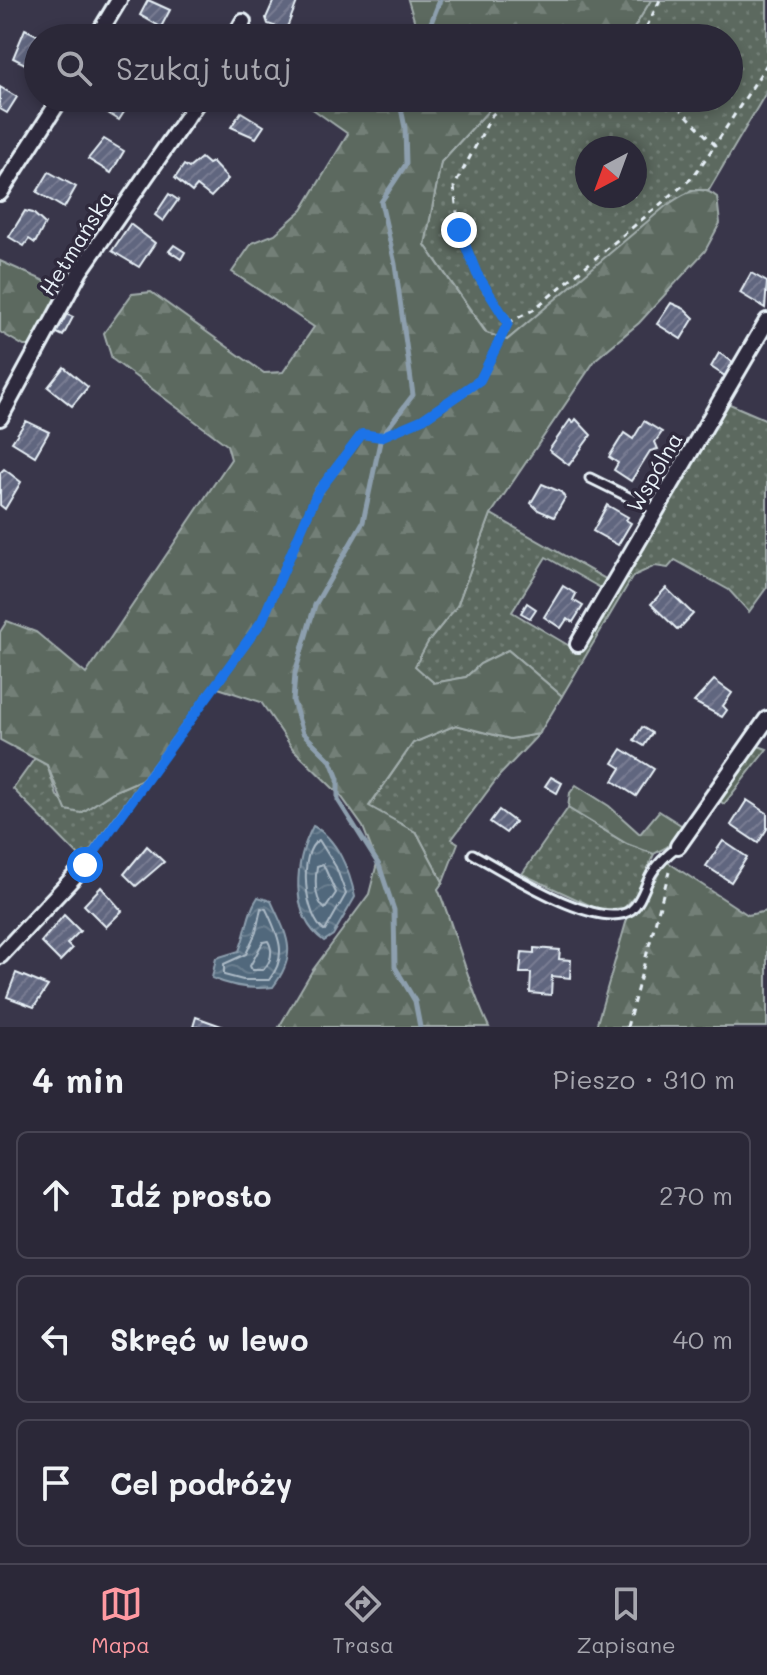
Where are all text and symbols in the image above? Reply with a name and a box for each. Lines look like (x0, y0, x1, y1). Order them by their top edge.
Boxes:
search box (24, 24, 743, 112)
icon: search (52, 46, 96, 90)
text: Szukaj tutaj (116, 48, 292, 88)
north arrow (575, 136, 647, 208)
street label: Hetmańska (32, 185, 120, 301)
route end (441, 212, 477, 248)
street label: Wspólna (619, 427, 689, 517)
route start (67, 847, 103, 883)
text: 4 min (32, 1057, 124, 1102)
text: Pieszo · 310 m (553, 1062, 735, 1096)
icon: ahead (34, 1173, 78, 1217)
text: Idź prosto (110, 1175, 271, 1215)
text: 270 m (659, 1178, 733, 1212)
icon: left (34, 1317, 78, 1361)
text: Skręć w lewo (110, 1319, 308, 1359)
text: 40 m (673, 1322, 733, 1356)
icon: arrive (34, 1461, 78, 1505)
text: Cel podróży (110, 1463, 292, 1503)
tab: Mapa (91, 1582, 150, 1659)
tab: Trasa (333, 1582, 394, 1659)
tab: Zapisane (577, 1582, 676, 1659)

